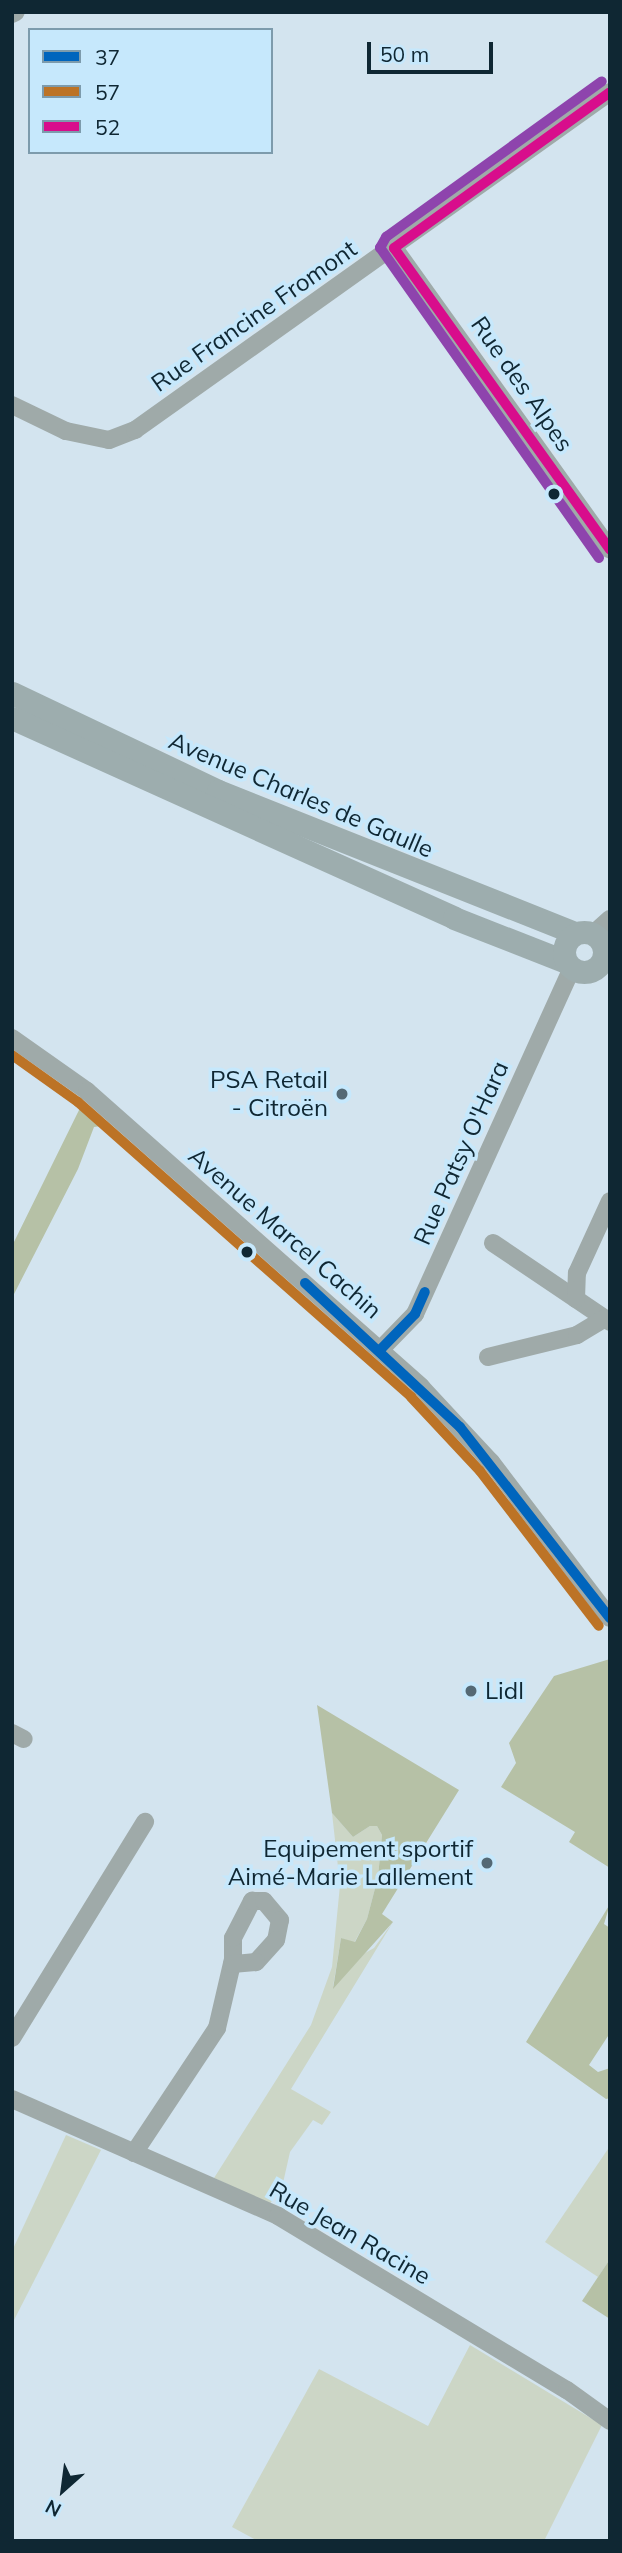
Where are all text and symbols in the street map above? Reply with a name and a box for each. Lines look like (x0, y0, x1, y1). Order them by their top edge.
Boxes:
legend (28, 28, 273, 154)
scale bar (370, 28, 496, 72)
text: 50 m (380, 41, 429, 67)
text: 37 (95, 44, 120, 70)
text: 57 (95, 79, 120, 105)
text: 52 (95, 114, 120, 140)
street label: Rue Francine Fromont (146, 234, 362, 398)
street label: Rue des Alpes (465, 311, 579, 457)
unlabelled marker (547, 487, 561, 501)
street label: Avenue Charles de Gaulle (164, 726, 438, 864)
street label: Rue Patsy O'Hara (408, 1057, 514, 1249)
place label: PSA Retail - Citroën (210, 1066, 328, 1122)
marker: PSA Retail - Citroën (334, 1086, 350, 1102)
street label: Avenue Marcel Cachin (183, 1141, 387, 1325)
unlabelled marker (240, 1245, 254, 1259)
place label: Lidl (485, 1677, 524, 1705)
marker: Lidl (463, 1683, 479, 1699)
place label: Equipement sportif Aimé-Marie Lallement (228, 1835, 473, 1891)
marker: Equipement sportif Aimé-Marie Lallement (479, 1855, 495, 1871)
street label: Rue Jean Racine (264, 2175, 436, 2291)
north arrow (28, 2455, 98, 2525)
text: N (41, 2495, 65, 2523)

